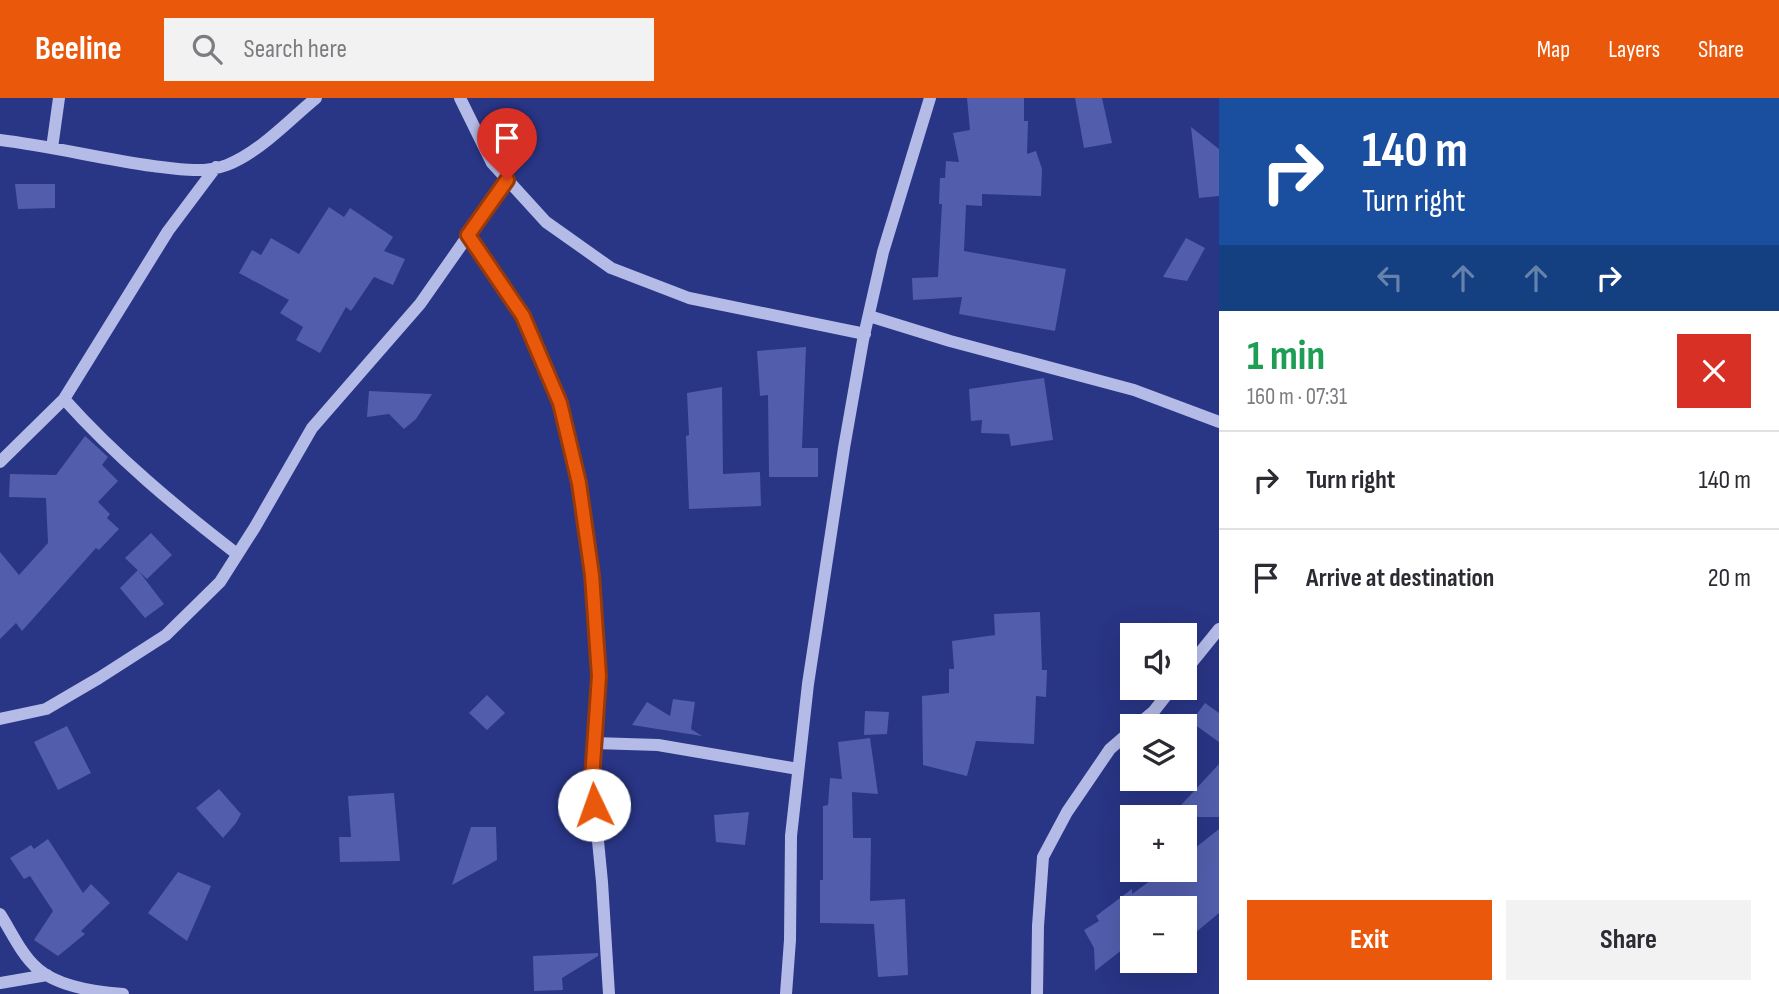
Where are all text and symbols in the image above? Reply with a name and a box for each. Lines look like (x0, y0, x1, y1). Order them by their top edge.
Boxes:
search box (164, 18, 654, 81)
text: Beeline (35, 29, 122, 69)
icon: search (188, 30, 226, 68)
text: Search here (244, 34, 347, 65)
text: Map (1537, 35, 1570, 64)
text: Layers (1608, 35, 1660, 64)
text: Share (1698, 35, 1744, 64)
pin (477, 108, 537, 180)
icon: arrive (488, 119, 526, 157)
text: 140 m (1362, 122, 1468, 181)
icon: right (1247, 126, 1338, 217)
text: Turn right (1362, 182, 1466, 221)
icon: left (1371, 259, 1409, 297)
icon: ahead (1444, 259, 1482, 297)
icon: ahead (1517, 259, 1555, 297)
icon: right (1590, 259, 1628, 297)
text: 1 min (1247, 331, 1325, 382)
button: close (1677, 334, 1751, 408)
text: 160 m · 07:31 (1247, 383, 1347, 411)
icon: right (1247, 461, 1285, 499)
text: Turn right (1306, 465, 1395, 496)
text: 140 m (1699, 465, 1751, 496)
icon: arrive (1247, 559, 1285, 597)
text: Arrive at destination (1306, 563, 1494, 594)
text: 20 m (1708, 563, 1751, 594)
map controls (1120, 623, 1197, 973)
button: sound (1120, 623, 1197, 700)
button: layers (1120, 714, 1197, 791)
position arrow (557, 768, 631, 842)
button: + (1120, 805, 1197, 882)
button: − (1120, 896, 1197, 973)
button: Exit (1247, 900, 1492, 980)
button: Share (1506, 900, 1751, 980)

